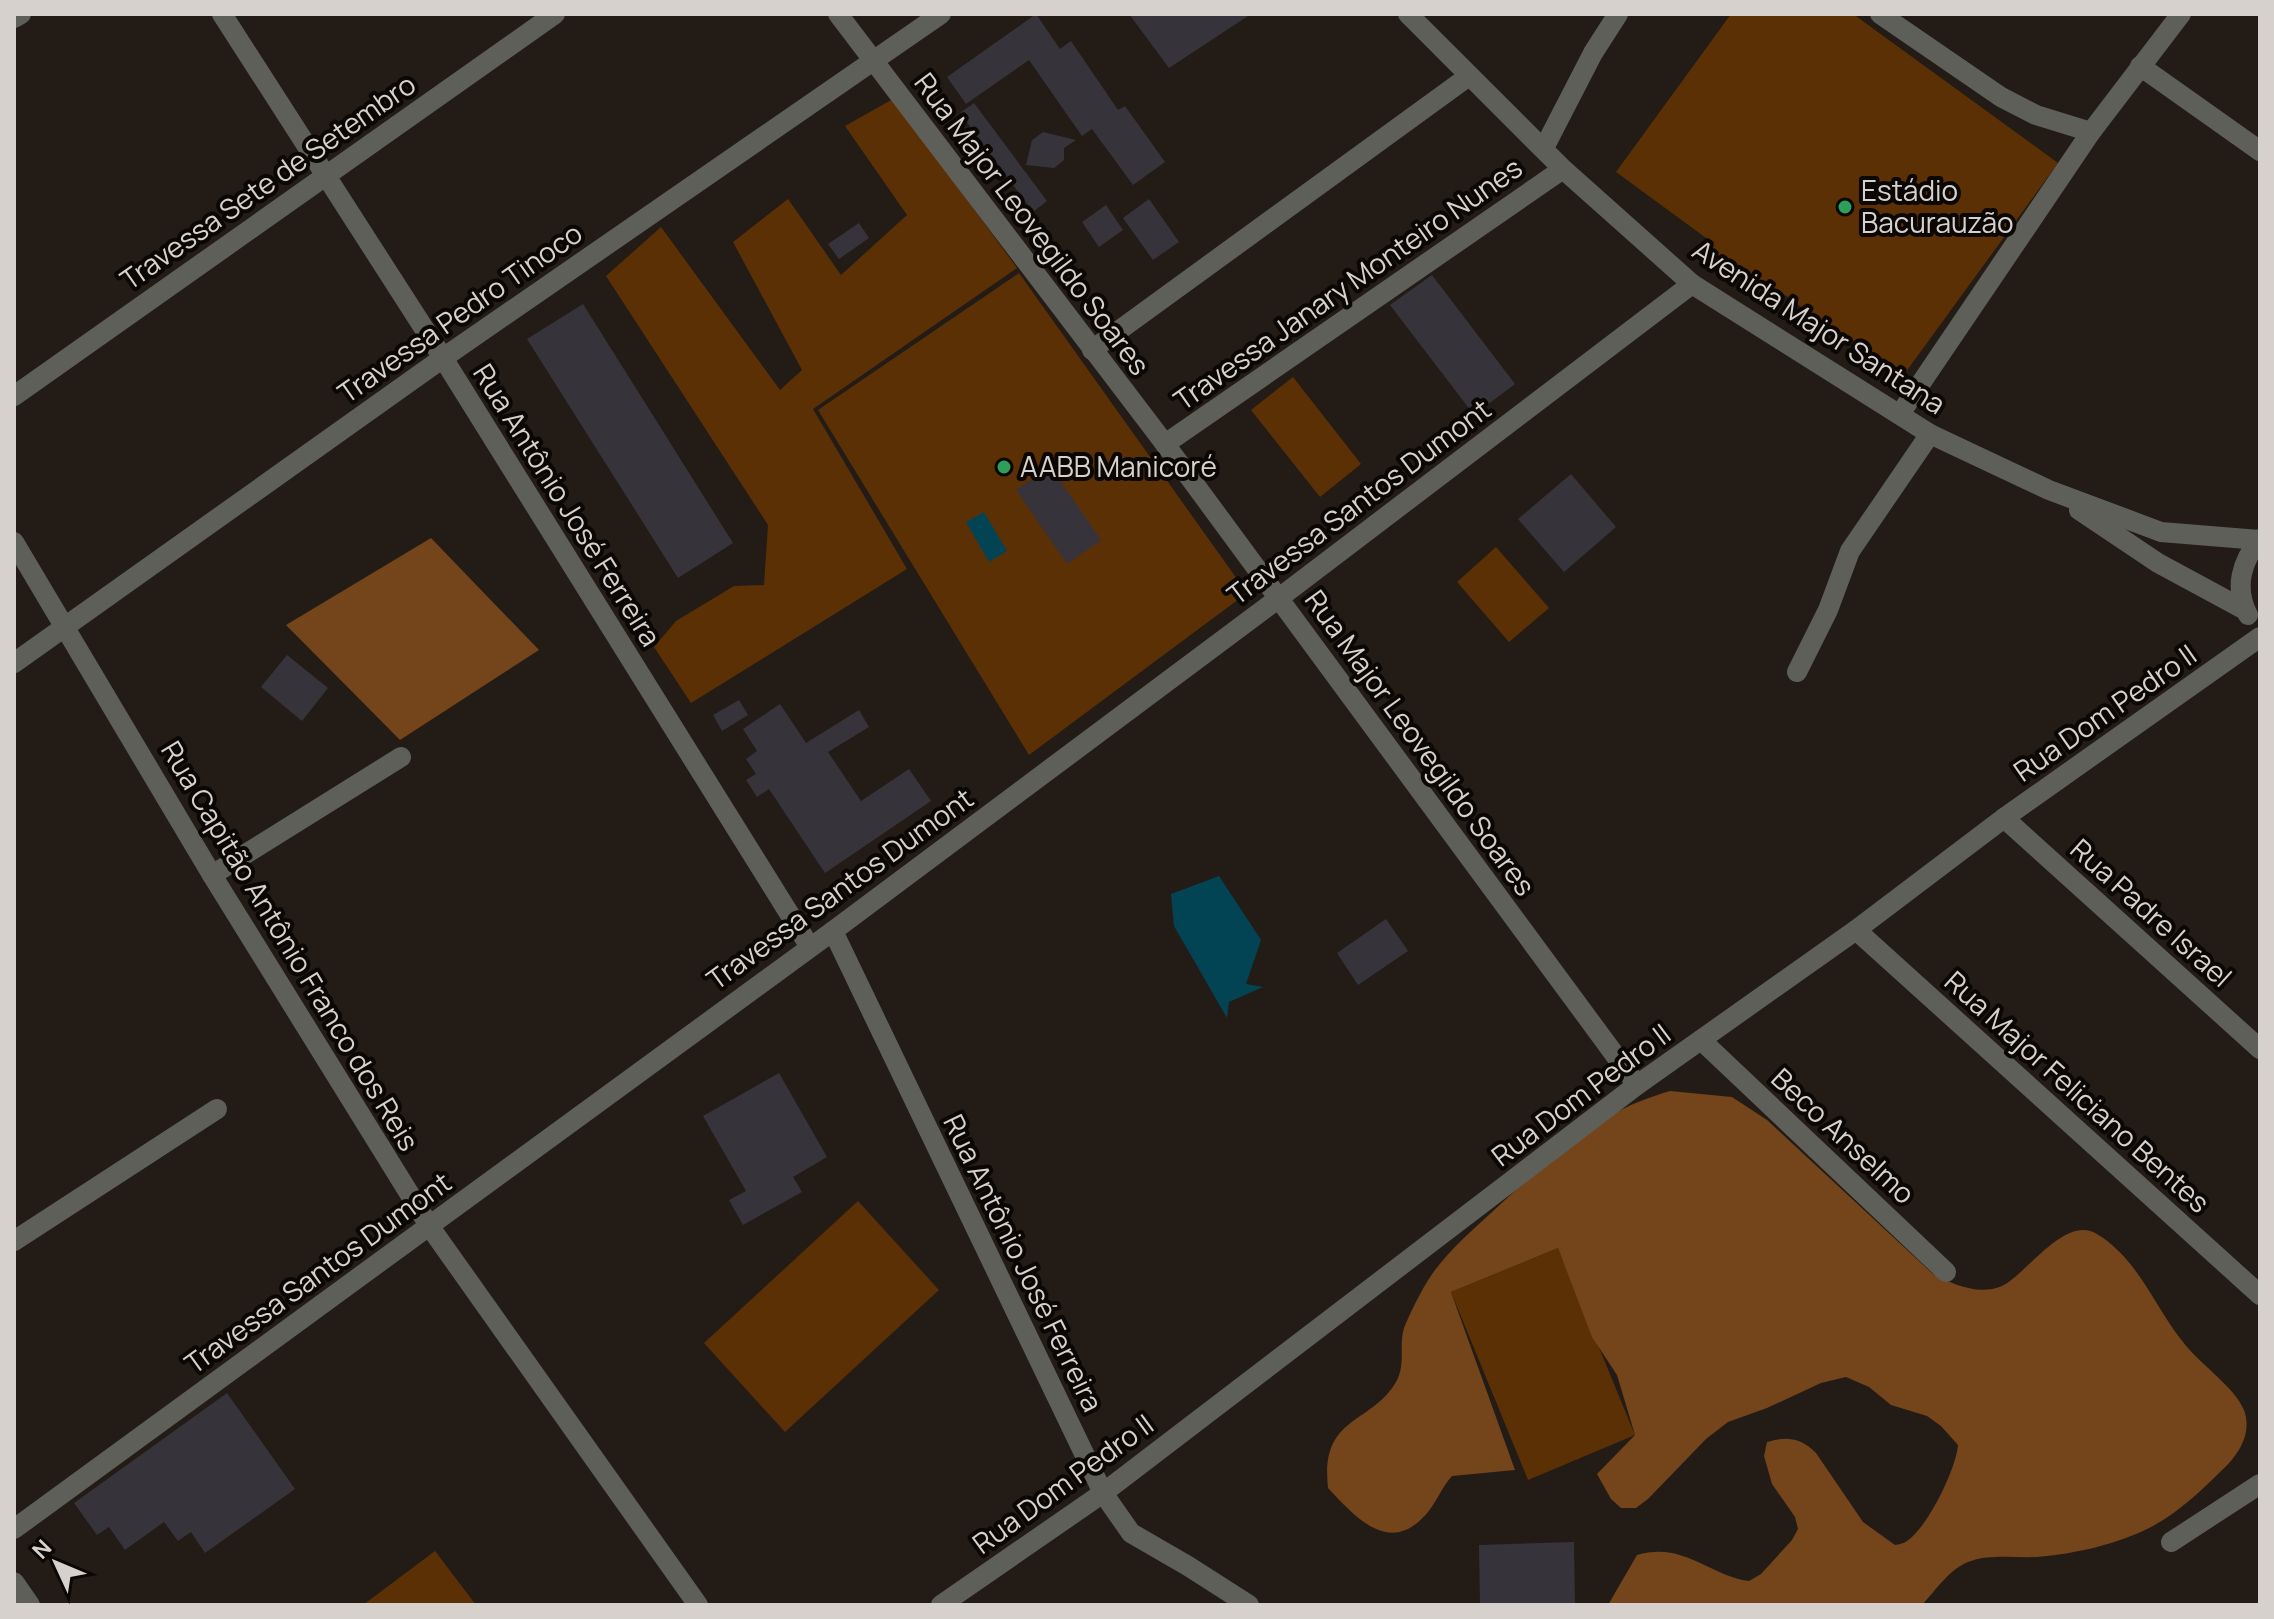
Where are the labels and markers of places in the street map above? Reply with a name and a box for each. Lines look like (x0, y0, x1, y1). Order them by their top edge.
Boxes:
place label: Estádio Bacurauzão (1861, 171, 2014, 241)
marker: Estádio Bacurauzão (1836, 198, 1854, 216)
place label: AABB Manicoré (1020, 447, 1217, 485)
marker: AABB Manicoré (995, 458, 1013, 476)

